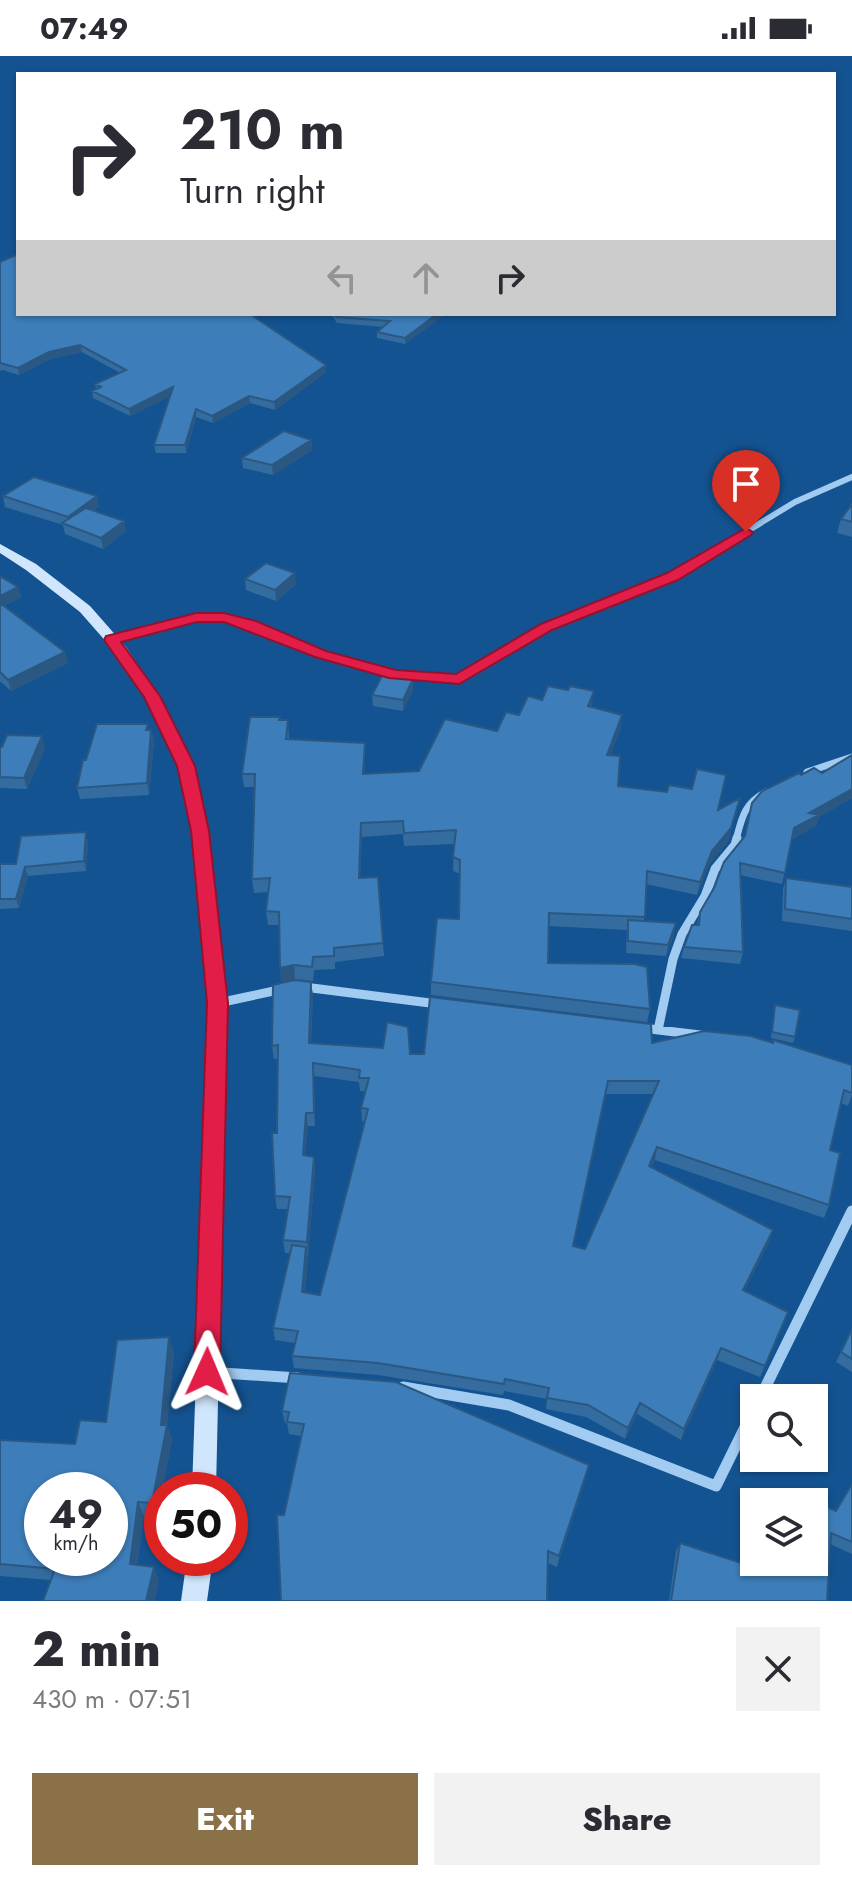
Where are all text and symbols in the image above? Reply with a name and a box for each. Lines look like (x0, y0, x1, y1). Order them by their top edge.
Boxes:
text: 07:49 (40, 7, 129, 50)
text: 210 m (180, 89, 345, 170)
icon: right (48, 104, 152, 208)
text: Turn right (180, 164, 325, 216)
icon: left (320, 256, 364, 300)
icon: ahead (404, 256, 448, 300)
icon: right (488, 256, 532, 300)
pin (712, 450, 780, 532)
icon: arrive (724, 462, 768, 506)
position arrow (165, 1330, 249, 1414)
map controls (740, 1384, 828, 1576)
button: search (740, 1384, 828, 1472)
speed limit sign: 50 (144, 1472, 248, 1576)
text: 49 (49, 1485, 103, 1543)
button: layers (740, 1488, 828, 1576)
text: km/h (53, 1529, 99, 1558)
text: 2 min (32, 1615, 161, 1684)
button: close (736, 1627, 820, 1711)
text: 430 m · 07:51 (32, 1680, 192, 1718)
button: Exit (32, 1773, 418, 1865)
button: Share (434, 1773, 820, 1865)

